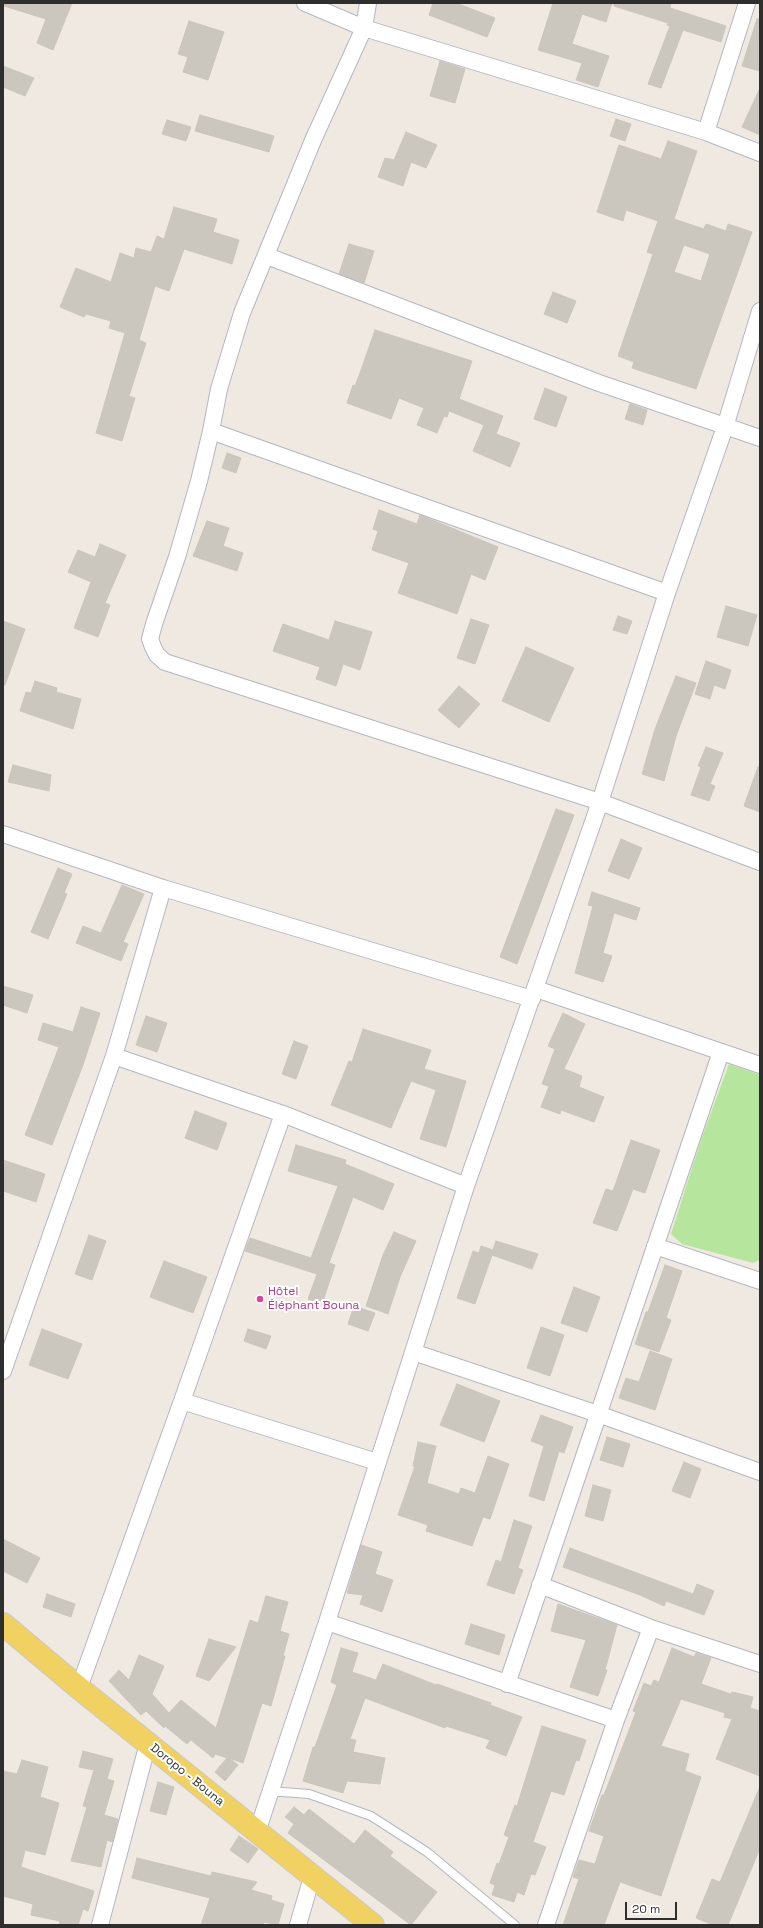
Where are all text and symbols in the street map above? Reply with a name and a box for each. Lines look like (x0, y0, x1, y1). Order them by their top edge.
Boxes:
place label: Hôtel Éléphant Bouna (268, 1285, 360, 1313)
marker: Hôtel Éléphant Bouna (255, 1294, 265, 1304)
street label: Doropo - Bouna (147, 1741, 227, 1809)
scale bar (627, 1894, 679, 1920)
text: 20 m (632, 1901, 660, 1917)

